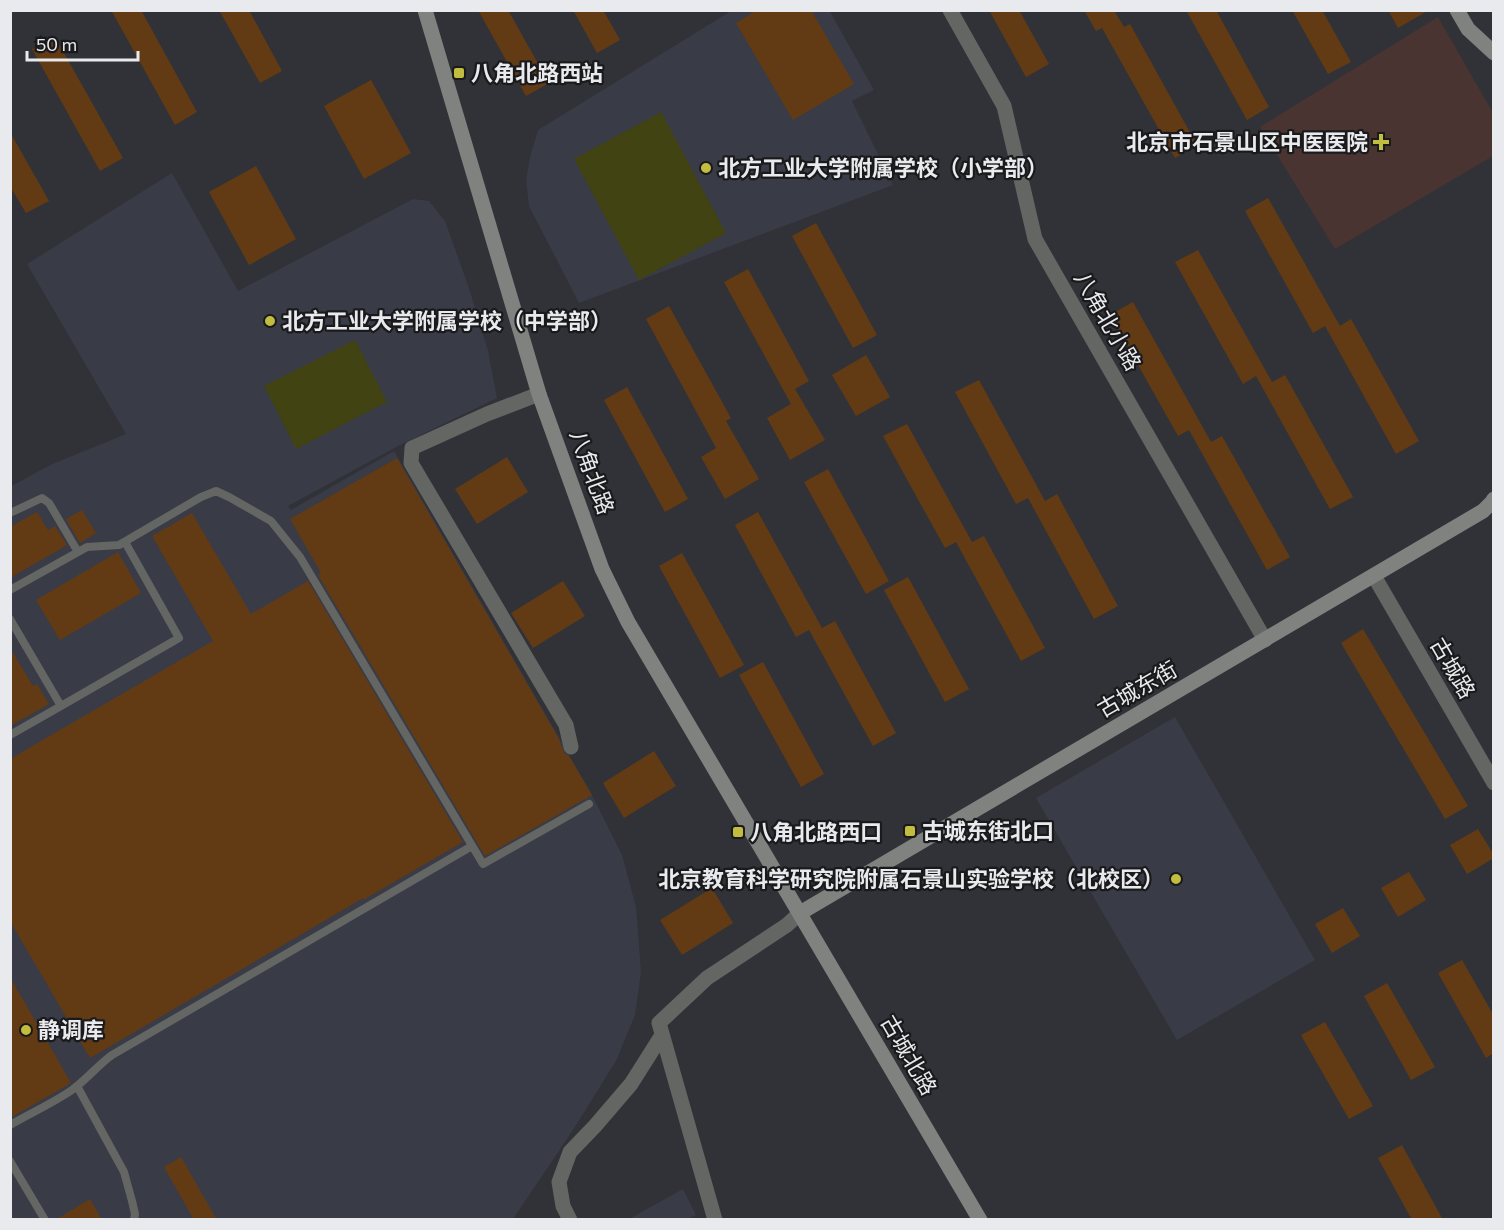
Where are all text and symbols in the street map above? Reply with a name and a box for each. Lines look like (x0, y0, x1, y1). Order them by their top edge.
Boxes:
scale bar (27, 24, 138, 62)
text: 50 m (36, 33, 77, 55)
place label: 八角北路西站 (471, 59, 603, 86)
marker: 八角北路西站 (452, 66, 466, 80)
place label: 北京市石景山区中医医院 (1126, 128, 1368, 155)
marker: 北京市石景山区中医医院 (1372, 133, 1390, 151)
place label: 北方工业大学附属学校（小学部） (718, 154, 1048, 181)
marker: 北方工业大学附属学校（小学部） (699, 161, 713, 175)
street label: 八角北小路 (1069, 266, 1148, 375)
place label: 北方工业大学附属学校（中学部） (282, 307, 612, 334)
marker: 北方工业大学附属学校（中学部） (263, 314, 277, 328)
street label: 八角北路 (565, 426, 620, 518)
street label: 古城路 (1425, 632, 1482, 703)
street label: 古城东街 (1092, 655, 1182, 722)
place label: 古城东街北口 (922, 817, 1054, 844)
place label: 八角北路西口 (750, 818, 882, 845)
marker: 古城东街北口 (903, 824, 917, 838)
marker: 八角北路西口 (731, 825, 745, 839)
place label: 北京教育科学研究院附属石景山实验学校（北校区） (658, 865, 1164, 892)
marker: 北京教育科学研究院附属石景山实验学校（北校区） (1169, 872, 1183, 886)
street label: 古城北路 (876, 1010, 943, 1100)
place label: 静调库 (38, 1016, 104, 1043)
marker: 静调库 (19, 1023, 33, 1037)

